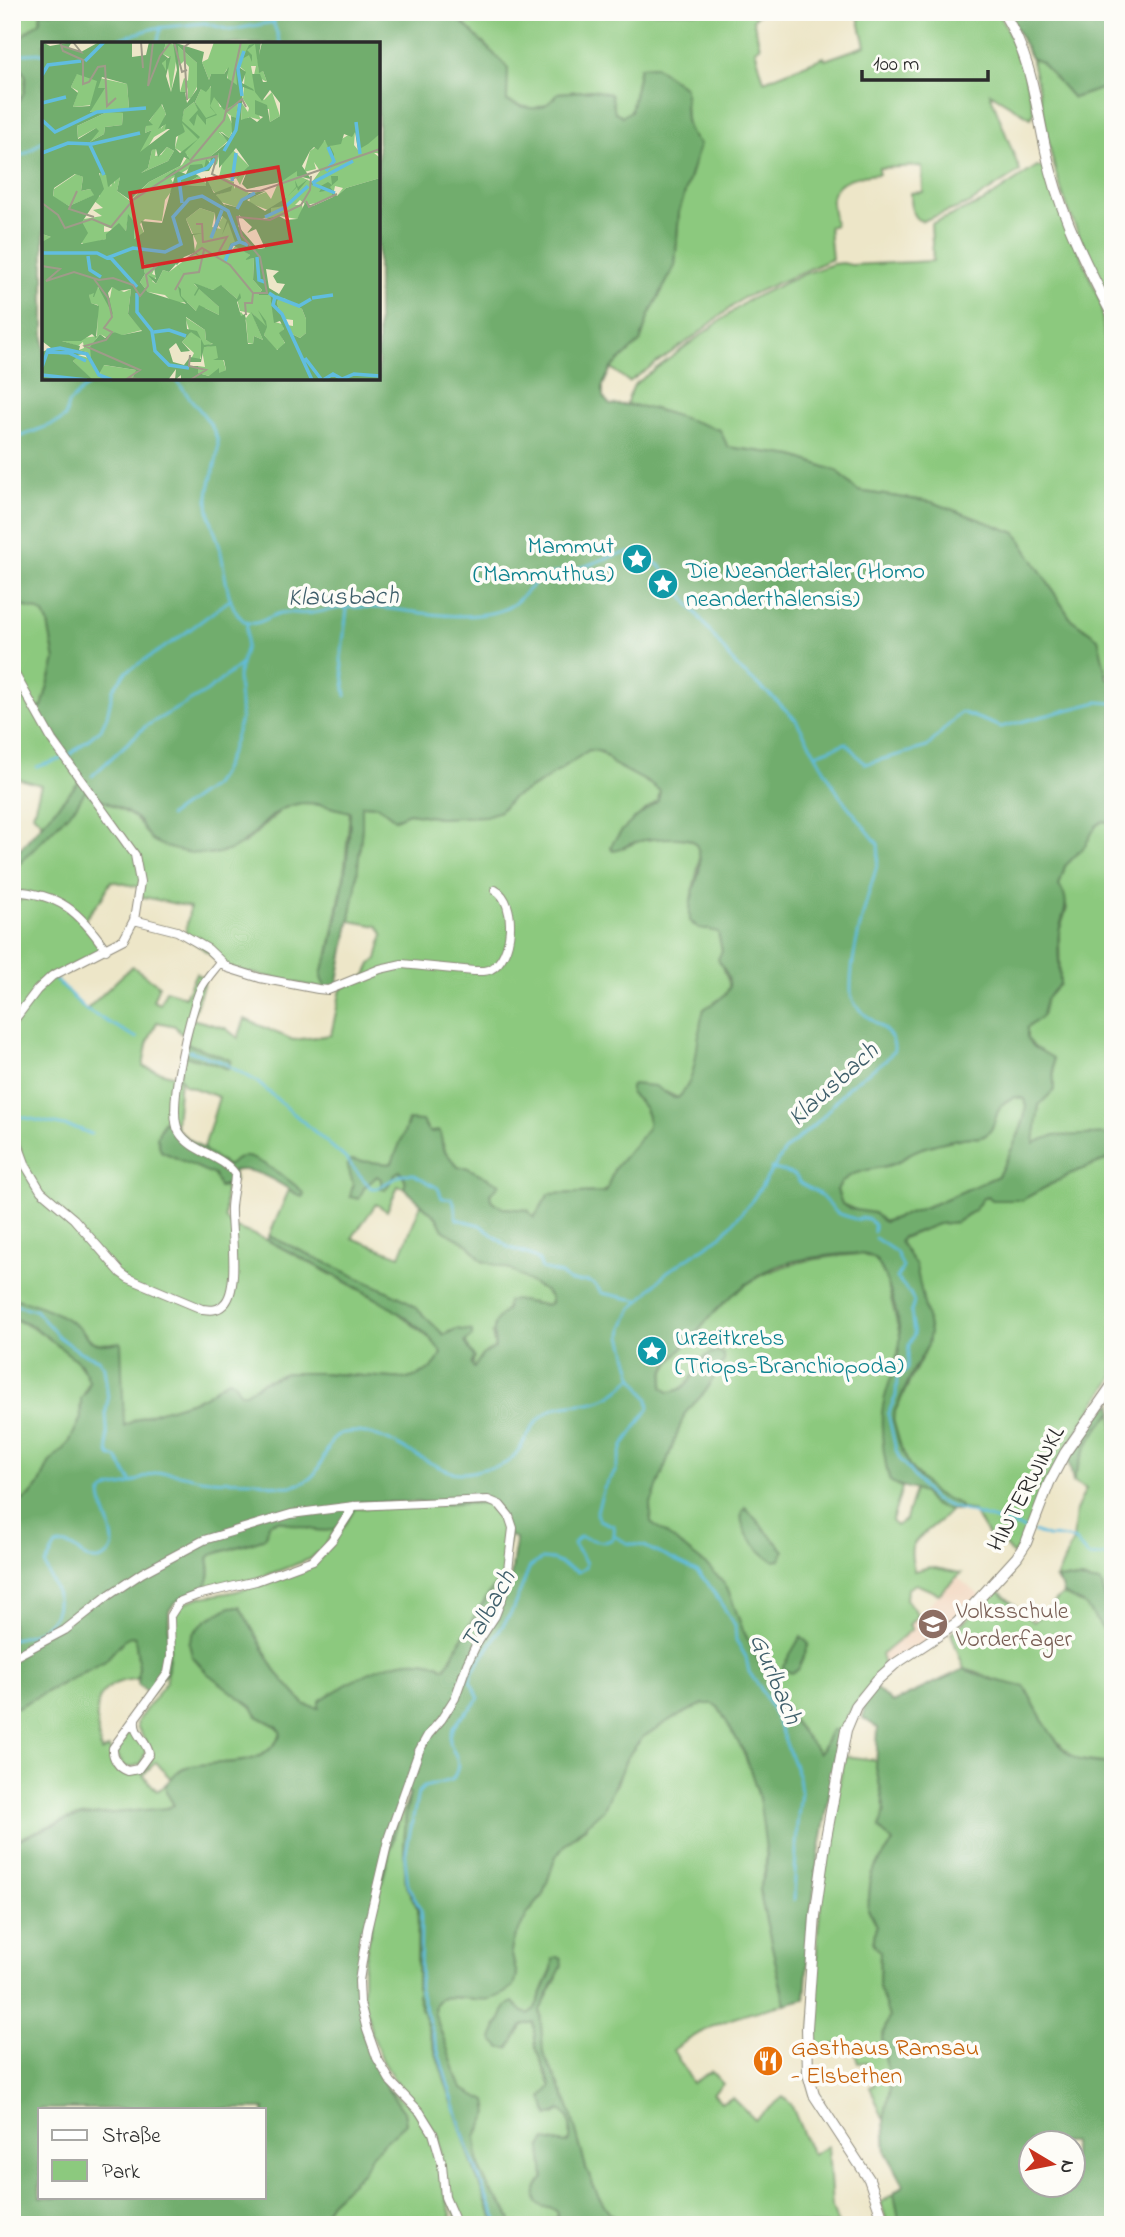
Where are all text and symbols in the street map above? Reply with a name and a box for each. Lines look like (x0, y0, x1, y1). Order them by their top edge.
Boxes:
scale bar (862, 38, 988, 82)
inset map (42, 42, 380, 380)
text: 100 m (873, 50, 919, 80)
place label: Mammut (Mammuthus) (473, 530, 614, 593)
place icon: Mammut (Mammuthus) (620, 542, 654, 576)
place label: Die Neandertaler (Homo neanderthalensis) (685, 555, 925, 618)
place icon: Die Neandertaler (Homo neanderthalensis) (646, 567, 680, 601)
water label: Klausbach (287, 578, 399, 618)
water label: Klausbach (780, 1034, 888, 1136)
place label: Urzeitkrebs (Triops-Branchiopoda) (675, 1322, 904, 1385)
place icon: Urzeitkrebs (Triops-Branchiopoda) (635, 1334, 669, 1368)
street label: HINTERWINKL (979, 1420, 1075, 1558)
water label: Talbach (452, 1564, 527, 1657)
place label: Volksschule Vorderfager (955, 1595, 1073, 1658)
school or university icon: Volksschule Vorderfager (916, 1607, 950, 1641)
water label: Gurlbach (738, 1628, 811, 1731)
place label: Gasthaus Ramsau - Elsbethen (791, 2032, 979, 2095)
restaurant icon: Gasthaus Ramsau - Elsbethen (751, 2044, 785, 2078)
legend (38, 2108, 266, 2198)
text: Straße (102, 2122, 161, 2152)
north arrow (1016, 2128, 1086, 2198)
text: Park (102, 2158, 141, 2188)
text: N (1052, 2158, 1081, 2175)

